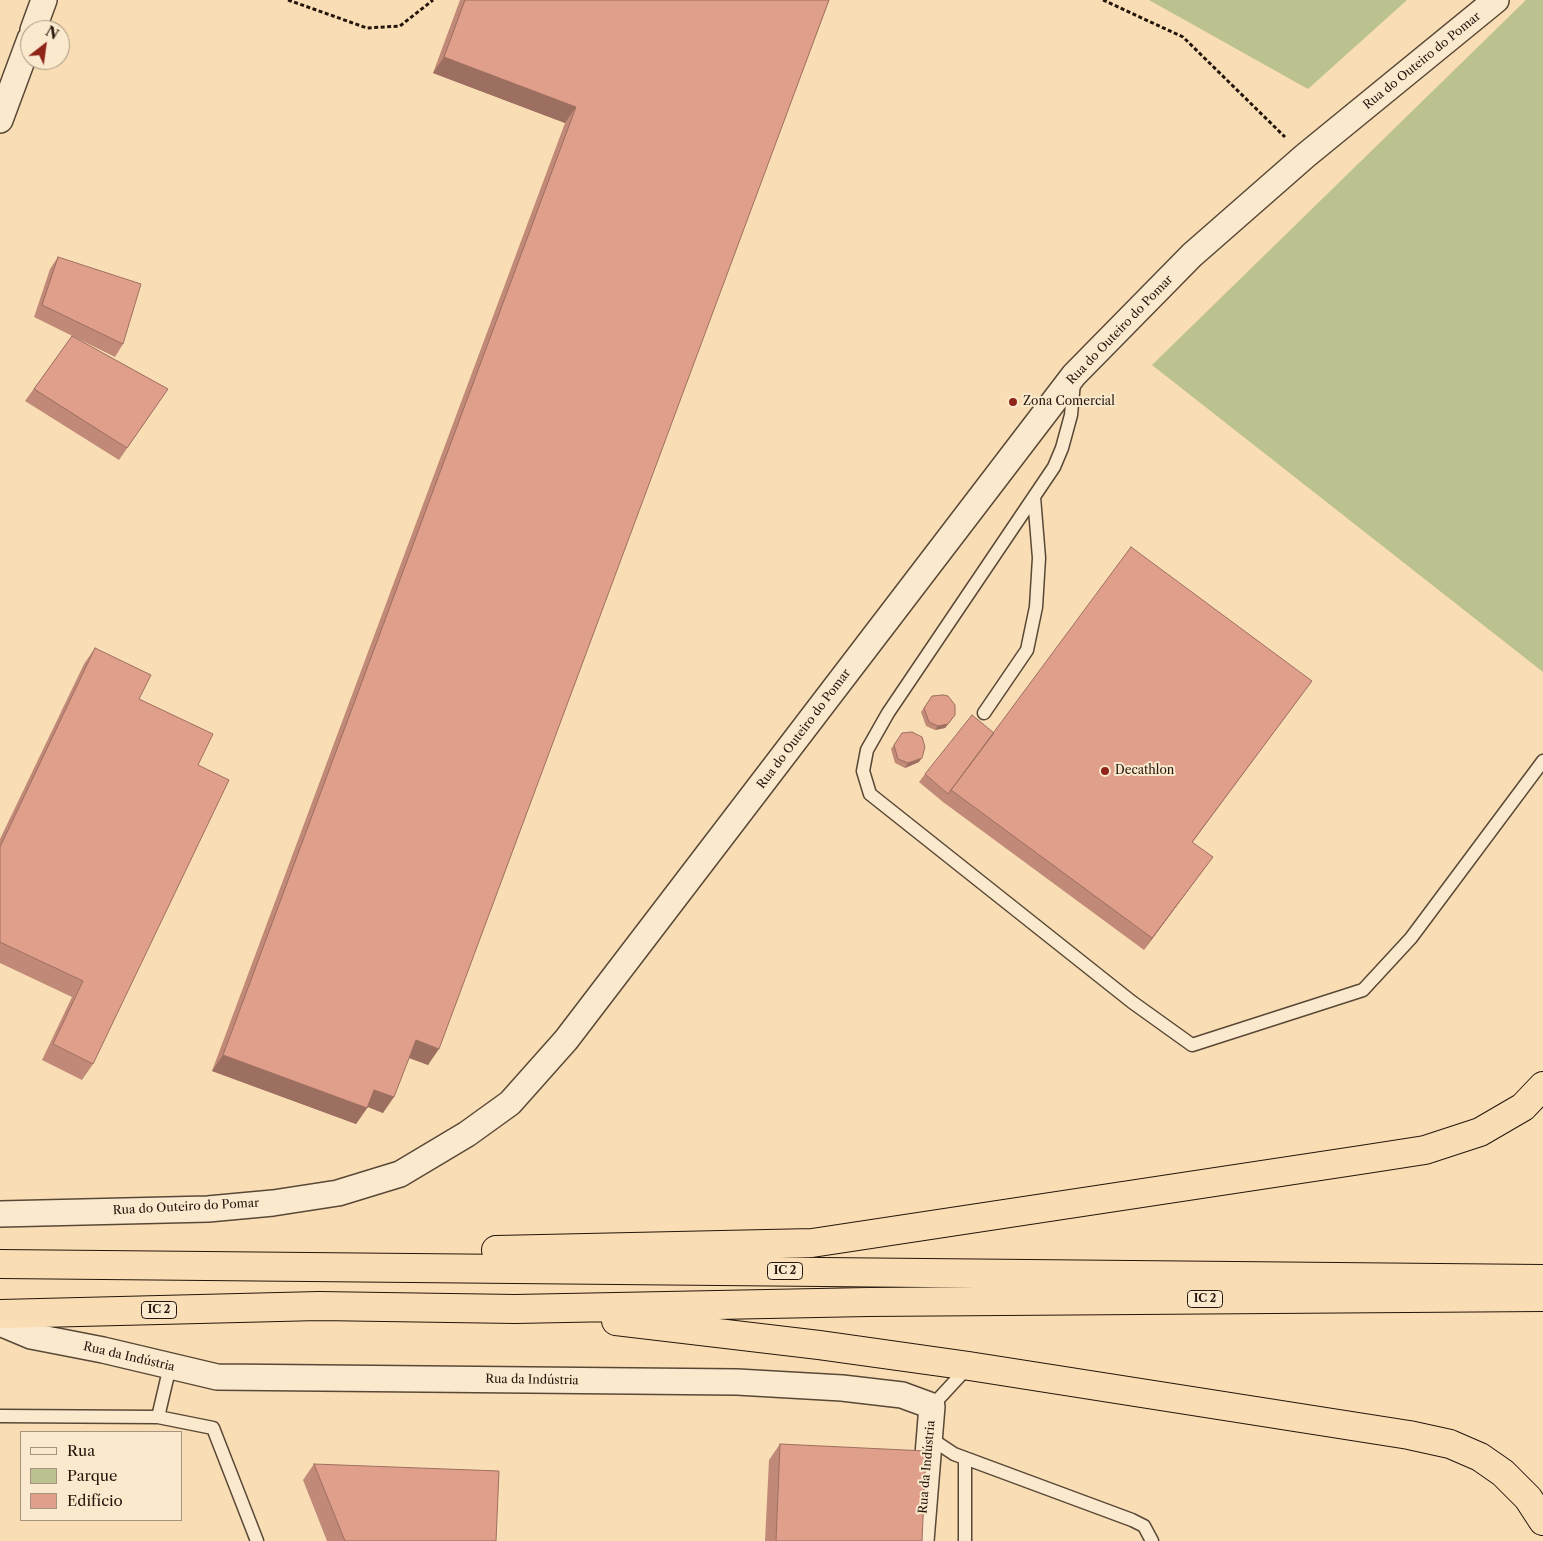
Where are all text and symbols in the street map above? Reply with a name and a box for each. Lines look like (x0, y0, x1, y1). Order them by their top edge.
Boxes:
street label: Rua do Outeiro do Pomar (1361, 9, 1483, 113)
north arrow (20, 20, 70, 70)
text: N (42, 22, 62, 44)
street label: Rua do Outeiro do Pomar (1064, 272, 1176, 388)
place label: Zona Comercial (1023, 395, 1115, 409)
marker: Zona Comercial (1007, 396, 1019, 408)
street label: Rua do Outeiro do Pomar (754, 666, 854, 792)
place label: Decathlon (1115, 764, 1174, 778)
marker: Decathlon (1099, 765, 1111, 777)
street label: Rua do Outeiro do Pomar (113, 1196, 259, 1218)
road number: IC 2 (768, 1262, 802, 1280)
road number: IC 2 (1188, 1290, 1222, 1308)
road number: IC 2 (142, 1302, 176, 1318)
street label: Rua da Indústria (82, 1339, 176, 1375)
street label: Rua da Indústria (485, 1372, 579, 1388)
street label: Rua da Indústria (916, 1420, 938, 1514)
legend (20, 1431, 182, 1521)
text: Rua (67, 1441, 95, 1460)
text: Parque (67, 1466, 117, 1485)
text: Edifício (67, 1491, 123, 1510)

